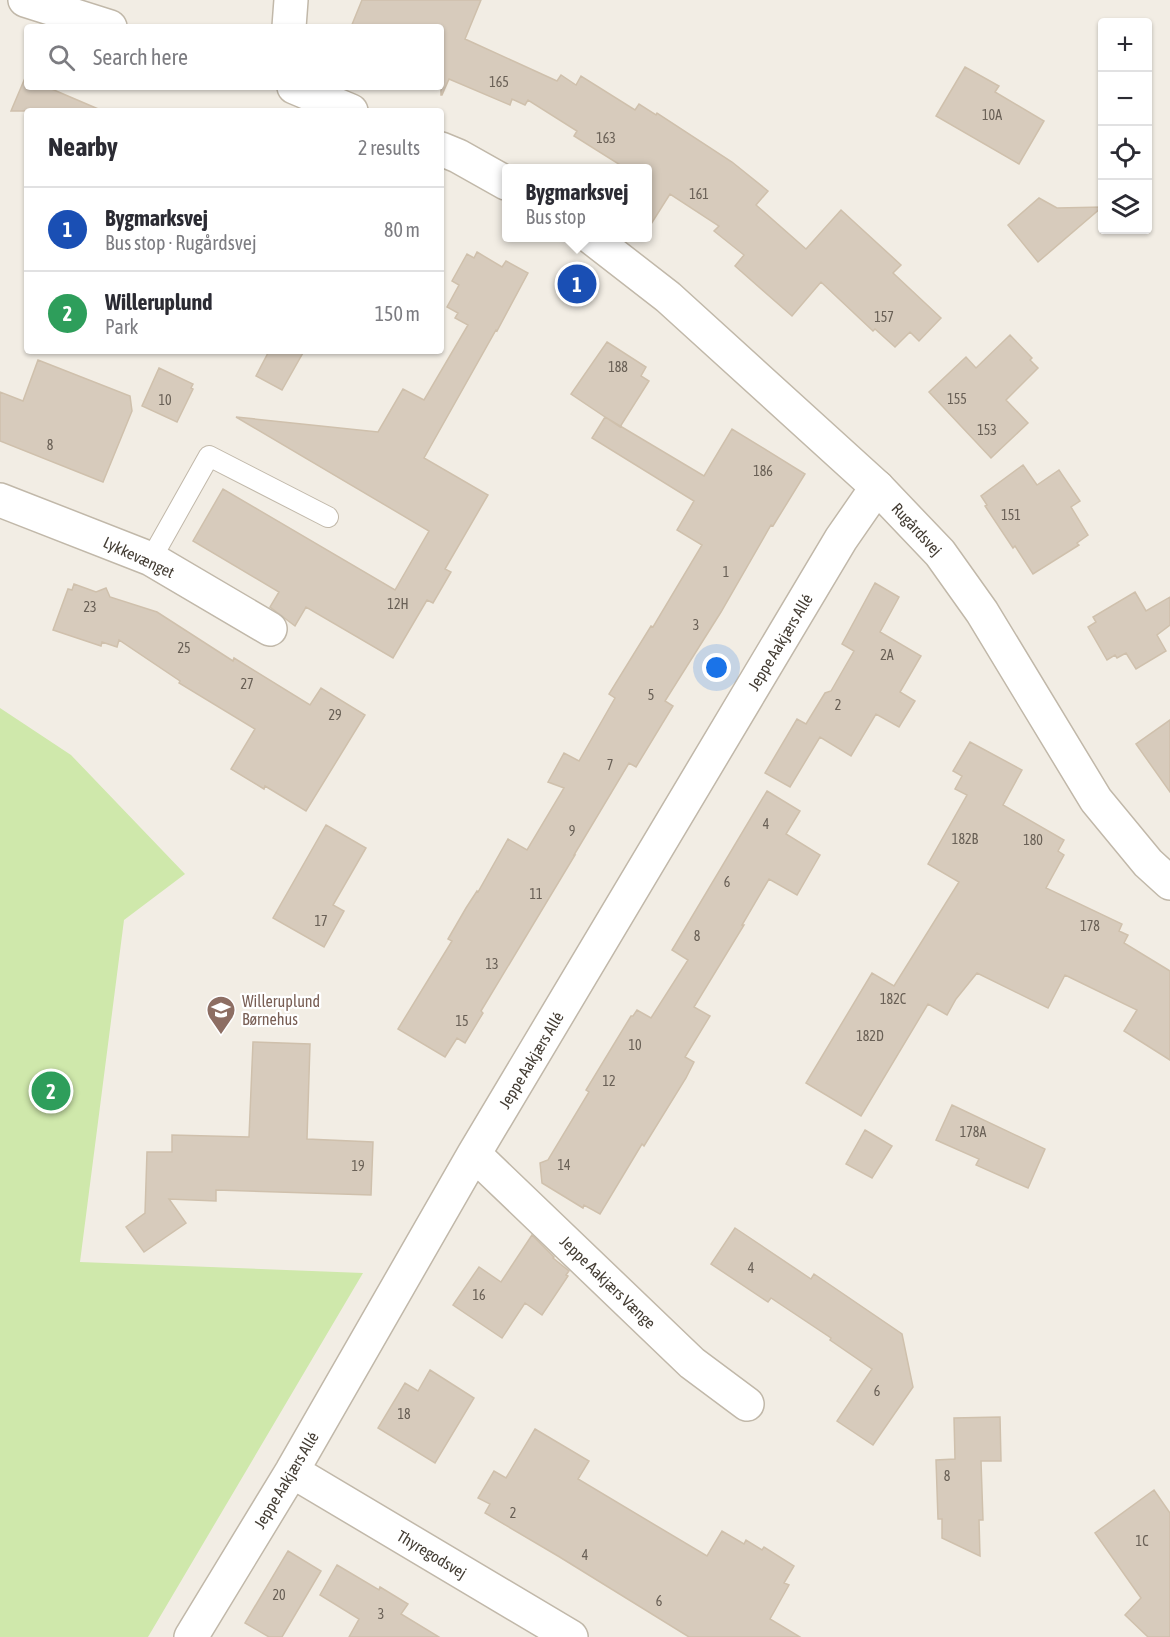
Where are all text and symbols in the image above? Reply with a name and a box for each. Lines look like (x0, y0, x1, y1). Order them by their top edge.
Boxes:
map controls (1098, 18, 1152, 234)
button: + (1098, 18, 1152, 72)
search box (24, 24, 444, 90)
icon: search (45, 41, 78, 74)
text: Search here (93, 44, 188, 70)
button: − (1098, 72, 1152, 126)
house number: 165 (489, 74, 509, 90)
house number: 10A (982, 107, 1002, 123)
button: locate (1098, 126, 1152, 180)
house number: 163 (596, 130, 616, 146)
text: Nearby (48, 132, 118, 162)
text: 2 results (358, 136, 420, 159)
popup (502, 164, 652, 242)
text: Bygmarksvej (526, 179, 628, 205)
button: layers (1098, 180, 1152, 234)
house number: 161 (689, 186, 709, 202)
text: Bygmarksvej (105, 205, 208, 231)
text: Bus stop (526, 205, 586, 228)
text: 1 (63, 218, 72, 241)
text: 80 m (384, 218, 420, 241)
text: Bus stop · Rugårdsvej (105, 231, 257, 254)
pin: 1 (558, 262, 596, 306)
text: Willeruplund (105, 289, 213, 315)
text: 2 (63, 302, 72, 325)
text: 150 m (375, 302, 420, 325)
house number: 157 (874, 309, 894, 325)
text: Park (105, 315, 138, 338)
house number: 188 (608, 359, 628, 375)
house number: 155 (947, 391, 967, 407)
house number: 10 (158, 392, 172, 408)
house number: 153 (977, 422, 997, 438)
house number: 8 (47, 437, 54, 453)
house number: 186 (753, 463, 773, 479)
street label: Rugårdsvej (888, 499, 946, 560)
house number: 151 (1001, 507, 1021, 523)
street label: Lykkevænget (100, 533, 178, 582)
house number: 1 (723, 564, 729, 580)
street label: Jeppe Aakjærs Allé (744, 590, 817, 694)
house number: 12H (387, 596, 409, 612)
house number: 23 (83, 599, 97, 615)
house number: 3 (693, 617, 699, 633)
house number: 25 (177, 640, 191, 656)
house number: 2A (880, 647, 894, 663)
your location (702, 653, 731, 682)
house number: 27 (240, 676, 254, 692)
house number: 5 (648, 687, 654, 703)
house number: 2 (835, 697, 841, 713)
house number: 29 (328, 707, 342, 723)
house number: 7 (607, 757, 613, 773)
house number: 4 (763, 816, 770, 832)
house number: 9 (569, 823, 575, 839)
house number: 182B (952, 831, 979, 847)
house number: 180 (1023, 832, 1043, 848)
house number: 6 (724, 874, 731, 890)
house number: 11 (529, 886, 543, 902)
house number: 17 (314, 913, 328, 929)
house number: 178 (1080, 918, 1100, 934)
house number: 8 (694, 928, 701, 944)
house number: 13 (485, 956, 499, 972)
house number: 182C (880, 991, 907, 1007)
place label: Willeruplund Børnehus (242, 992, 320, 1028)
school or university icon: Willeruplund Børnehus (205, 994, 237, 1036)
street label: Jeppe Aakjærs Allé (495, 1008, 568, 1112)
house number: 15 (455, 1013, 469, 1029)
house number: 182D (856, 1028, 884, 1044)
house number: 10 (628, 1037, 642, 1053)
pin: 2 (32, 1068, 70, 1114)
house number: 12 (602, 1073, 616, 1089)
house number: 178A (960, 1124, 986, 1140)
house number: 14 (557, 1157, 571, 1173)
house number: 19 (351, 1158, 365, 1174)
street label: Jeppe Aakjærs Vænge (556, 1232, 659, 1333)
house number: 4 (748, 1260, 755, 1276)
house number: 16 (472, 1287, 486, 1303)
house number: 6 (874, 1383, 881, 1399)
house number: 18 (397, 1406, 411, 1422)
street label: Jeppe Aakjærs Allé (250, 1428, 323, 1532)
house number: 8 (944, 1468, 951, 1484)
house number: 2 (510, 1505, 516, 1521)
street label: Thyregodsvej (394, 1526, 470, 1583)
house number: 1C (1136, 1533, 1149, 1549)
house number: 4 (582, 1547, 589, 1563)
house number: 20 (272, 1587, 286, 1603)
house number: 6 (656, 1593, 663, 1609)
house number: 3 (378, 1606, 384, 1622)

